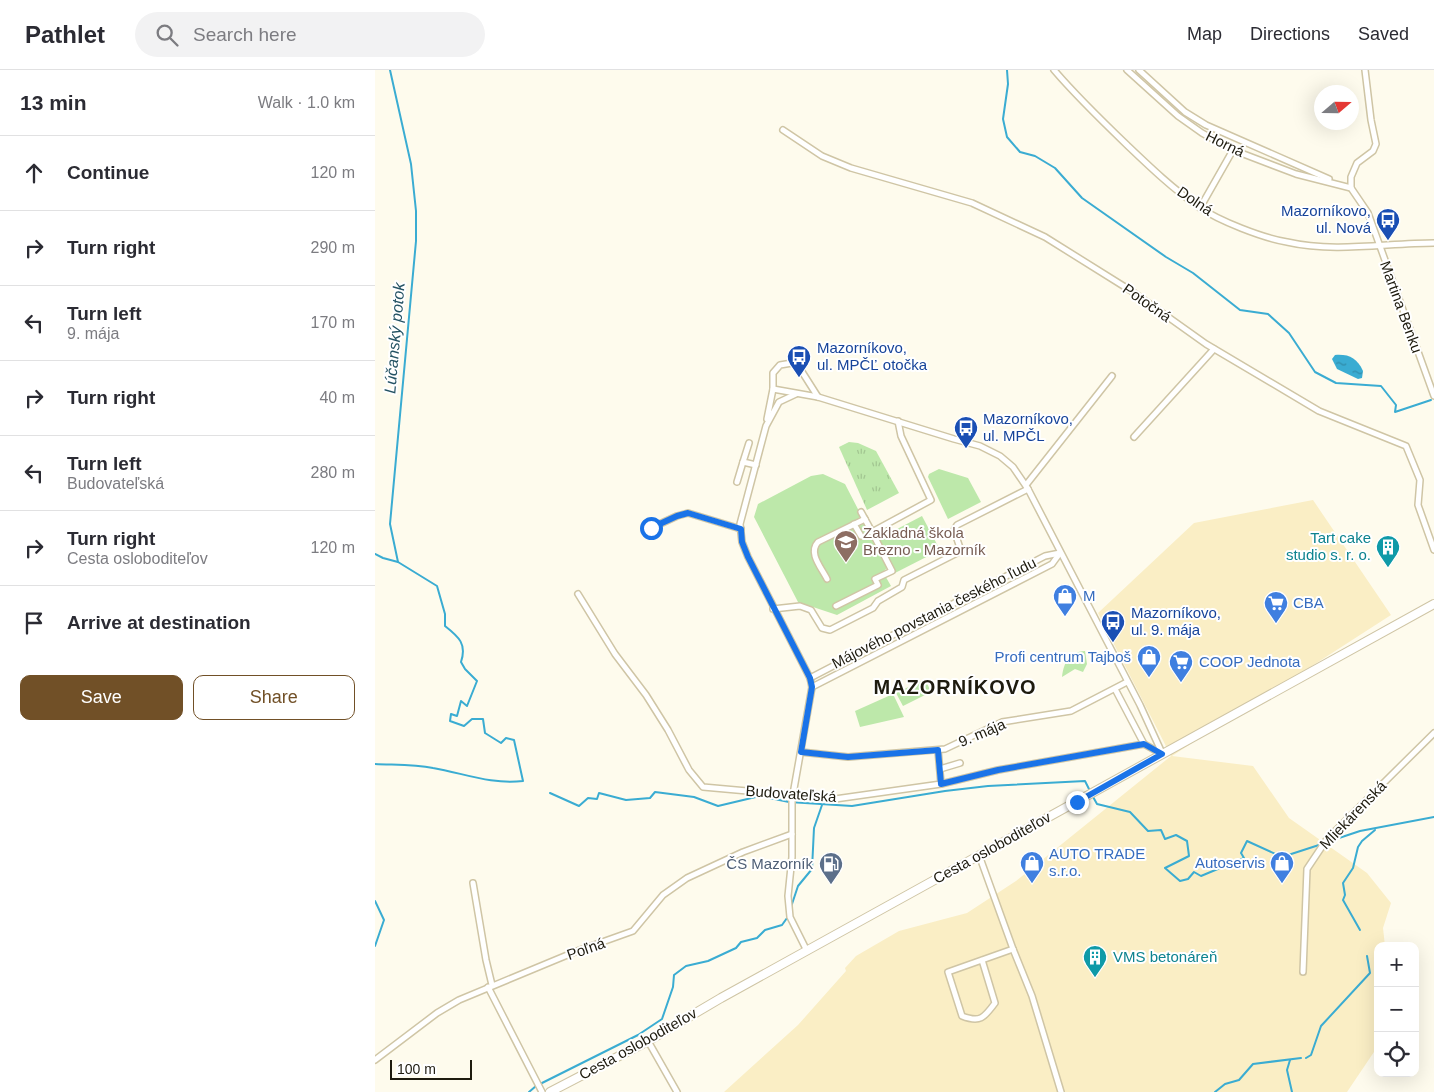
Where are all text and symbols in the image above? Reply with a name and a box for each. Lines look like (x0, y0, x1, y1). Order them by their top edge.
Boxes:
search box (135, 12, 485, 57)
text: Pathlet (25, 21, 105, 48)
icon: search (153, 21, 181, 49)
text: Search here (193, 24, 297, 45)
text: Map (1187, 24, 1222, 44)
text: Directions (1250, 24, 1330, 44)
text: Saved (1358, 24, 1409, 44)
north arrow (1314, 85, 1359, 130)
text: 13 min (20, 91, 87, 114)
text: Walk · 1.0 km (258, 94, 355, 111)
street label: Horná (1203, 127, 1248, 160)
icon: ahead (20, 159, 48, 187)
text: Continue (67, 162, 149, 183)
text: 120 m (311, 164, 355, 181)
street label: Dolná (1174, 183, 1217, 219)
place label: Mazorníkovo, ul. Nová (1281, 202, 1372, 236)
bus stop icon: Mazorníkovo, ul. Nová (1375, 207, 1401, 241)
icon: right (20, 234, 48, 262)
text: Turn right (67, 237, 155, 258)
text: 290 m (311, 239, 355, 256)
street label: Martina Benku (1377, 258, 1426, 355)
street label: Potočná (1120, 280, 1175, 326)
water label: Lúčanský potok (381, 281, 408, 394)
text: Turn left (67, 303, 142, 324)
icon: left (20, 309, 48, 337)
text: 170 m (311, 314, 355, 331)
text: 9. mája (67, 325, 119, 342)
place label: Mazorníkovo, ul. MPČĽ otočka (817, 339, 928, 373)
bus stop icon: Mazorníkovo, ul. MPČĽ otočka (786, 344, 812, 378)
icon: right (20, 384, 48, 412)
text: Turn right (67, 387, 155, 408)
text: 40 m (319, 389, 355, 406)
place label: Mazorníkovo, ul. MPČL (983, 410, 1073, 444)
bus stop icon: Mazorníkovo, ul. MPČL (953, 415, 979, 449)
text: Turn left (67, 453, 142, 474)
icon: left (20, 459, 48, 487)
text: 280 m (311, 464, 355, 481)
text: Budovateľská (67, 475, 164, 492)
route start (640, 517, 663, 540)
place label: Zakladná škola Brezno - Mazorník (863, 524, 986, 558)
text: Turn right (67, 528, 155, 549)
school or university icon: Zakladná škola Brezno - Mazorník (833, 529, 859, 563)
place label: Tart cake studio s. r. o. (1286, 529, 1371, 563)
icon: right (20, 534, 48, 562)
building icon: Tart cake studio s. r. o. (1375, 534, 1401, 568)
text: 120 m (311, 539, 355, 556)
text: Cesta osloboditeľov (67, 550, 208, 567)
street label: Májového povstania českého ľudu (829, 553, 1039, 672)
shop icon: M (1052, 583, 1078, 617)
place label: M (1083, 587, 1096, 604)
supermarket icon: CBA (1263, 590, 1289, 624)
place label: CBA (1293, 594, 1324, 611)
place label: Mazorníkovo, ul. 9. mája (1131, 604, 1221, 638)
icon: arrive (20, 609, 48, 637)
bus stop icon: Mazorníkovo, ul. 9. mája (1100, 609, 1126, 643)
text: Arrive at destination (67, 612, 251, 633)
shop icon: Profi centrum Tajboš (1136, 644, 1162, 678)
place label: Profi centrum Tajboš (995, 648, 1131, 665)
supermarket icon: COOP Jednota (1168, 649, 1194, 683)
place label: COOP Jednota (1199, 653, 1301, 670)
button: Save (20, 675, 183, 720)
button: Share (193, 675, 355, 720)
district label: MAZORNÍKOVO (873, 676, 1037, 698)
street label: 9. mája (956, 715, 1008, 750)
street label: Mliekárenská (1316, 776, 1390, 852)
street label: Budovateľská (745, 782, 838, 805)
route end (1066, 791, 1089, 814)
street label: Cesta osloboditeľov (930, 808, 1054, 887)
place label: AUTO TRADE s.r.o. (1049, 845, 1145, 879)
shop icon: AUTO TRADE s.r.o. (1019, 850, 1045, 884)
shop icon: Autoservis (1269, 850, 1295, 884)
fuel station icon: ČS Mazorník (818, 851, 844, 885)
place label: Autoservis (1195, 854, 1265, 871)
place label: ČS Mazorník (726, 855, 813, 872)
street label: Poľná (564, 934, 608, 963)
map controls (1374, 942, 1419, 1077)
button: + (1374, 942, 1419, 987)
building icon: VMS betonáreň (1082, 944, 1108, 978)
place label: VMS betonáreň (1113, 948, 1217, 965)
button: − (1374, 987, 1419, 1032)
street label: Cesta osloboditeľov (576, 1004, 700, 1083)
button: locate (1374, 1032, 1419, 1077)
scale bar (390, 1057, 473, 1080)
text: 100 m (397, 1061, 436, 1077)

